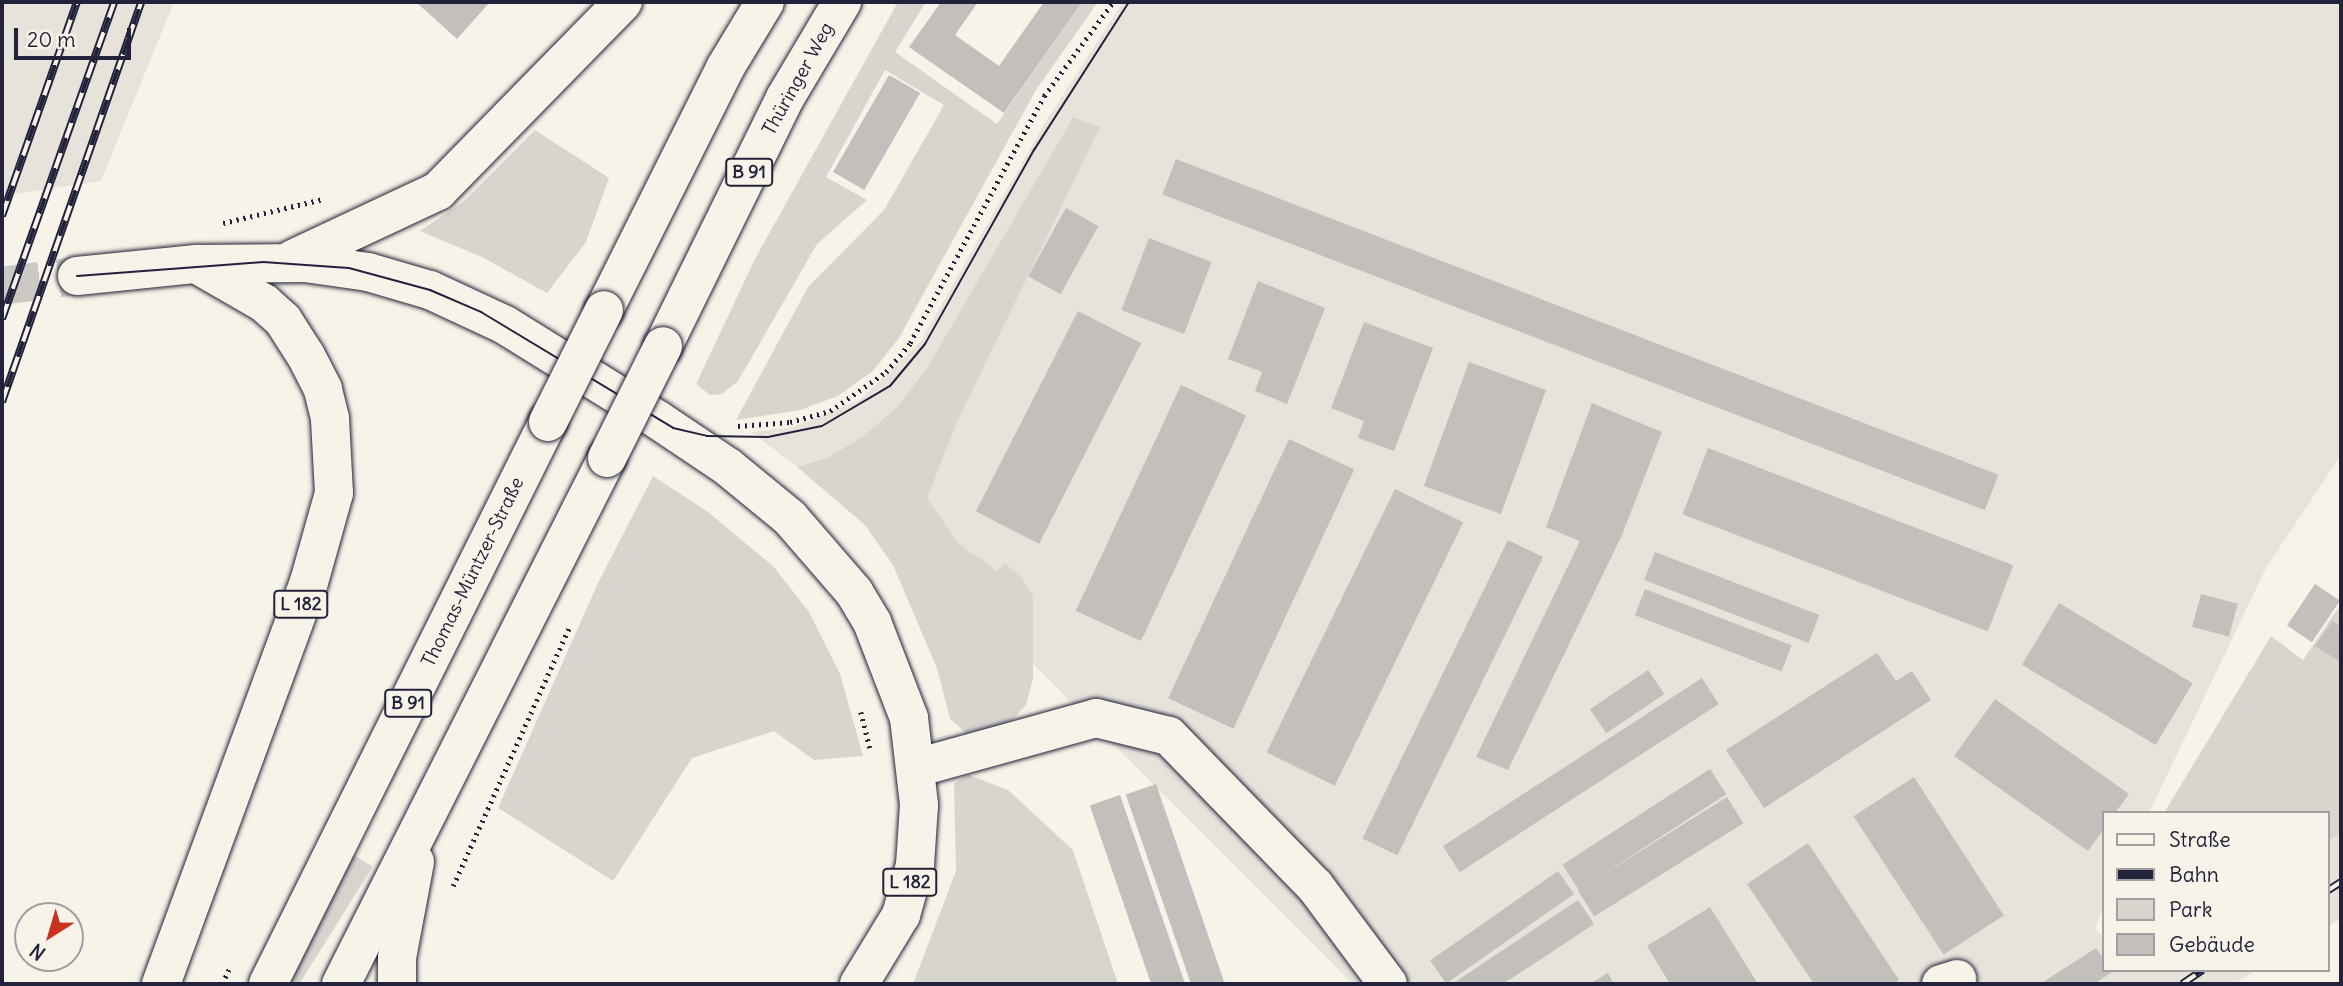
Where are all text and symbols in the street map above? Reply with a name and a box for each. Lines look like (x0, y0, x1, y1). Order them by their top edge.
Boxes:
scale bar (18, 14, 135, 58)
street label: Thüringer Weg (758, 19, 838, 139)
text: 20 m (27, 26, 76, 53)
road number: B 91 (724, 158, 774, 187)
street label: Thomas-Müntzer-Straße (417, 473, 529, 671)
road number: L 182 (273, 590, 329, 618)
road number: B 91 (384, 688, 432, 718)
legend (2102, 811, 2329, 972)
text: Straße (2169, 826, 2230, 853)
text: Bahn (2169, 861, 2219, 888)
road number: L 182 (882, 868, 938, 897)
text: Park (2169, 896, 2212, 923)
north arrow (14, 902, 84, 972)
text: Gebäude (2169, 931, 2255, 958)
text: N (25, 939, 50, 966)

